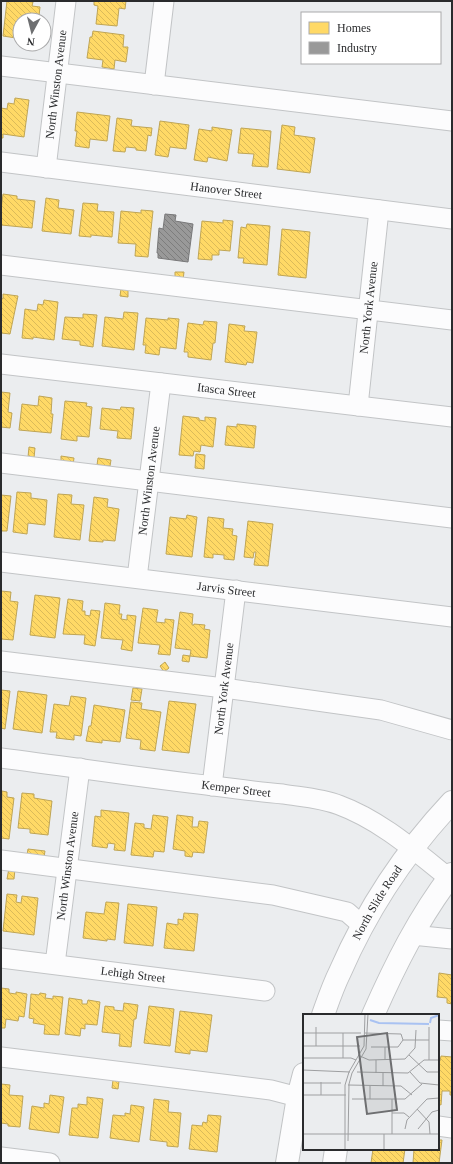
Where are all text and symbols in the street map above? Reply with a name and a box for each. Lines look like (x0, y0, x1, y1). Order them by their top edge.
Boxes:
north arrow (12, 12, 52, 52)
legend (301, 12, 441, 64)
text: Homes (337, 21, 371, 35)
street label: North Winston Avenue (43, 29, 69, 140)
text: N (26, 35, 35, 48)
text: Industry (337, 41, 377, 55)
street label: Hanover Street (189, 179, 264, 202)
street label: North York Avenue (357, 261, 380, 354)
street label: Itasca Street (196, 380, 257, 401)
street label: North Winston Avenue (135, 425, 163, 536)
street label: Jarvis Street (196, 579, 257, 600)
street label: North York Avenue (211, 642, 237, 736)
street label: Kemper Street (201, 778, 272, 800)
street label: North Winston Avenue (54, 810, 81, 921)
street label: North Slide Road (349, 863, 405, 942)
street label: Lehigh Street (100, 964, 167, 986)
inset map (303, 1014, 439, 1150)

